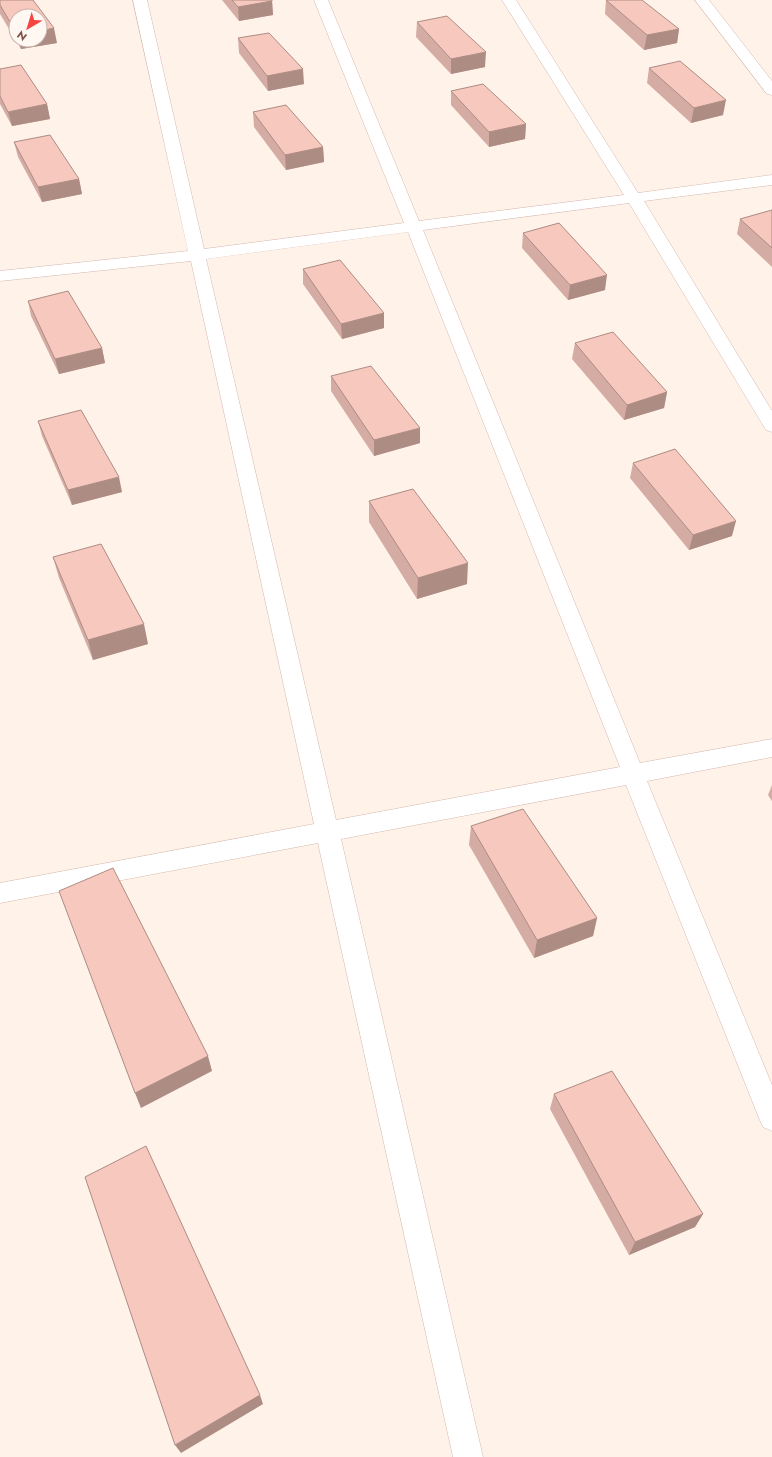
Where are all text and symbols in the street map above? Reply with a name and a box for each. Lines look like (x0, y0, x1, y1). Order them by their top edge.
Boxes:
north arrow (8, 8, 48, 48)
text: N (13, 27, 30, 45)

